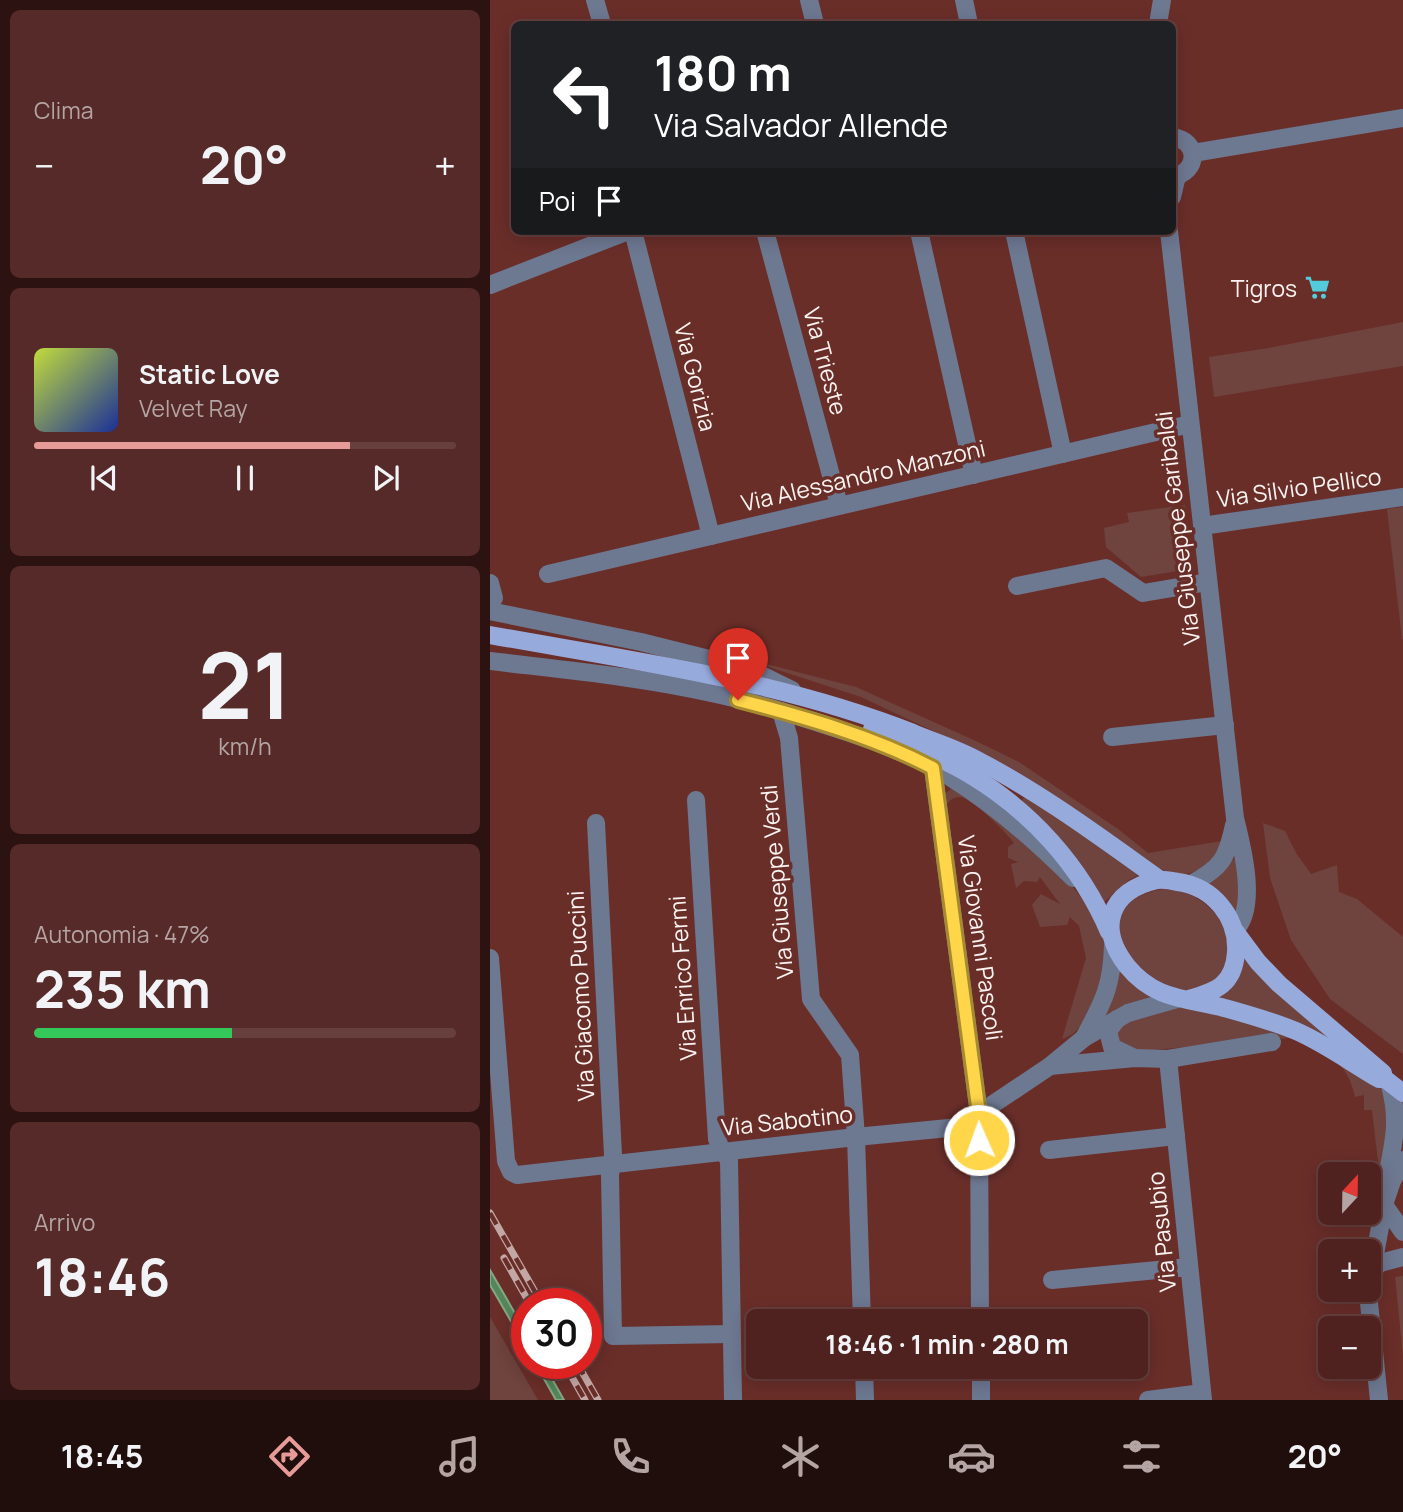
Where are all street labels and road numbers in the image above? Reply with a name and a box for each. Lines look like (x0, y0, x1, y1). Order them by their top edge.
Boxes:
street label: Via Trieste (796, 304, 856, 418)
street label: Via Gorizia (667, 320, 725, 434)
street label: Via Giuseppe Garibaldi (1147, 409, 1207, 647)
street label: Via Alessandro Manzoni (738, 431, 988, 519)
street label: Via Silvio Pellico (1215, 460, 1383, 514)
street label: Via Giuseppe Verdi (752, 784, 800, 980)
street label: Via Giovanni Pascoli (951, 833, 1011, 1043)
street label: Via Giacomo Puccini (559, 890, 601, 1102)
street label: Via Enrico Fermi (660, 895, 704, 1061)
street label: Via Sabotino (720, 1097, 854, 1143)
street label: Via Pasubio (1139, 1170, 1183, 1294)

